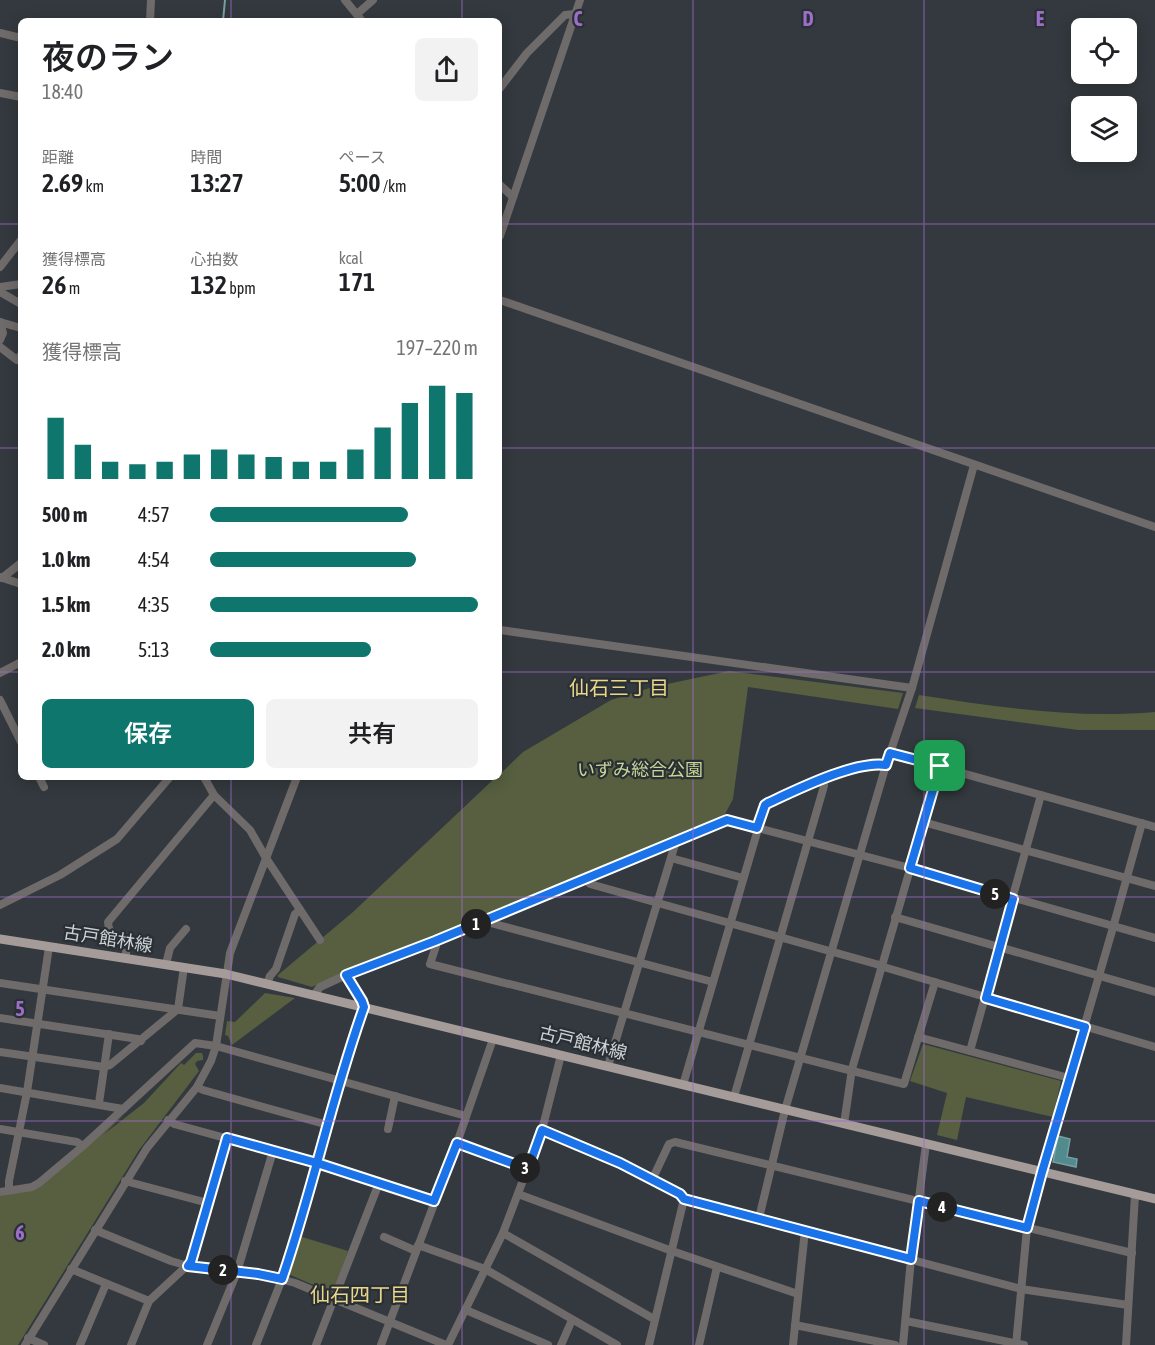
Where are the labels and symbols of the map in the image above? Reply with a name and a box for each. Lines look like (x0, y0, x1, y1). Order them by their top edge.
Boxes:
text: C (574, 7, 583, 30)
text: D (802, 7, 814, 30)
text: E (1036, 7, 1045, 30)
district label: 仙石三丁目 (569, 676, 669, 699)
pin (914, 740, 965, 791)
park label: いずみ総合公園 (577, 759, 703, 780)
pin: 5 (980, 879, 1010, 909)
pin: 1 (461, 909, 491, 939)
street label: 古戸館林線 (62, 921, 154, 956)
text: 5 (15, 997, 25, 1020)
street label: 古戸館林線 (537, 1021, 629, 1064)
pin: 3 (510, 1153, 540, 1183)
pin: 4 (927, 1192, 957, 1222)
text: 6 (15, 1221, 25, 1244)
pin: 2 (208, 1255, 238, 1285)
district label: 仙石四丁目 (310, 1283, 410, 1306)

